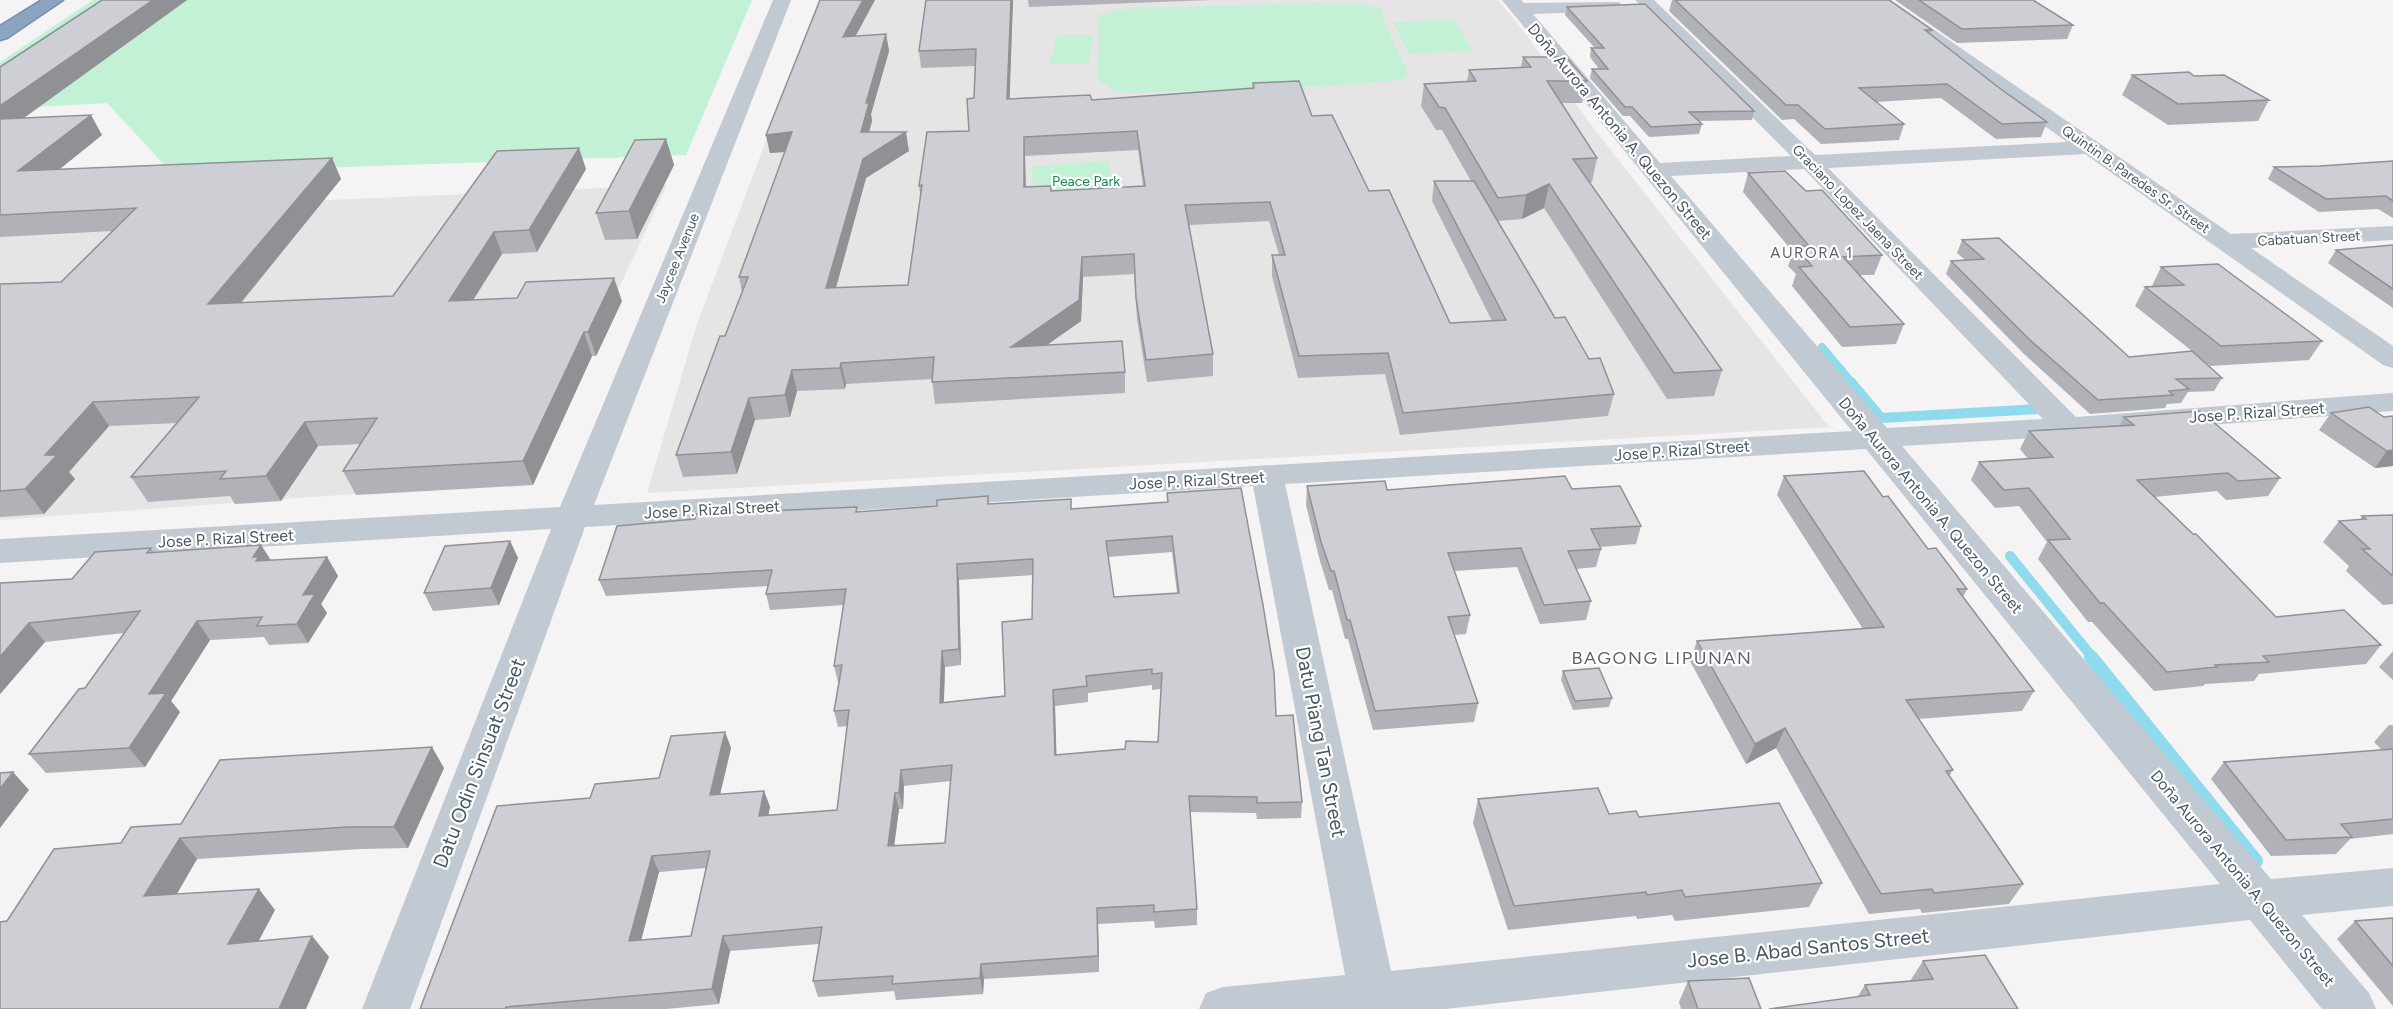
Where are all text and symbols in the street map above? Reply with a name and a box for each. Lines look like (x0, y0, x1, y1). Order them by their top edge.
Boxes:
street label: Doña Aurora Antonia A. Quezon Street (1524, 19, 1716, 243)
street label: Quintin B. Paredes Sr. Street (2058, 122, 2213, 237)
street label: Graciano Lopez Jaena Street (1789, 141, 1927, 283)
park label: Peace Park (1052, 173, 1120, 190)
street label: Jaycee Avenue (652, 211, 703, 305)
street label: Cabatuan Street (2257, 227, 2361, 250)
district label: AURORA 1 (1770, 244, 1854, 262)
street label: Doña Aurora Antonia A. Quezon Street (1835, 393, 2027, 617)
street label: Jose P. Rizal Street (2188, 398, 2326, 427)
street label: Jose P. Rizal Street (1613, 436, 1751, 465)
street label: Jose P. Rizal Street (1129, 467, 1266, 494)
street label: Jose P. Rizal Street (644, 496, 781, 523)
street label: Jose P. Rizal Street (158, 525, 295, 552)
street label: Datu Piang Tan Street (1291, 644, 1351, 840)
district label: BAGONG LIPUNAN (1572, 647, 1752, 669)
street label: Datu Odin Sinsuat Street (428, 655, 530, 871)
street label: Doña Aurora Antonia A. Quezon Street (2147, 766, 2339, 990)
street label: Jose B. Abad Santos Street (1686, 923, 1930, 973)

